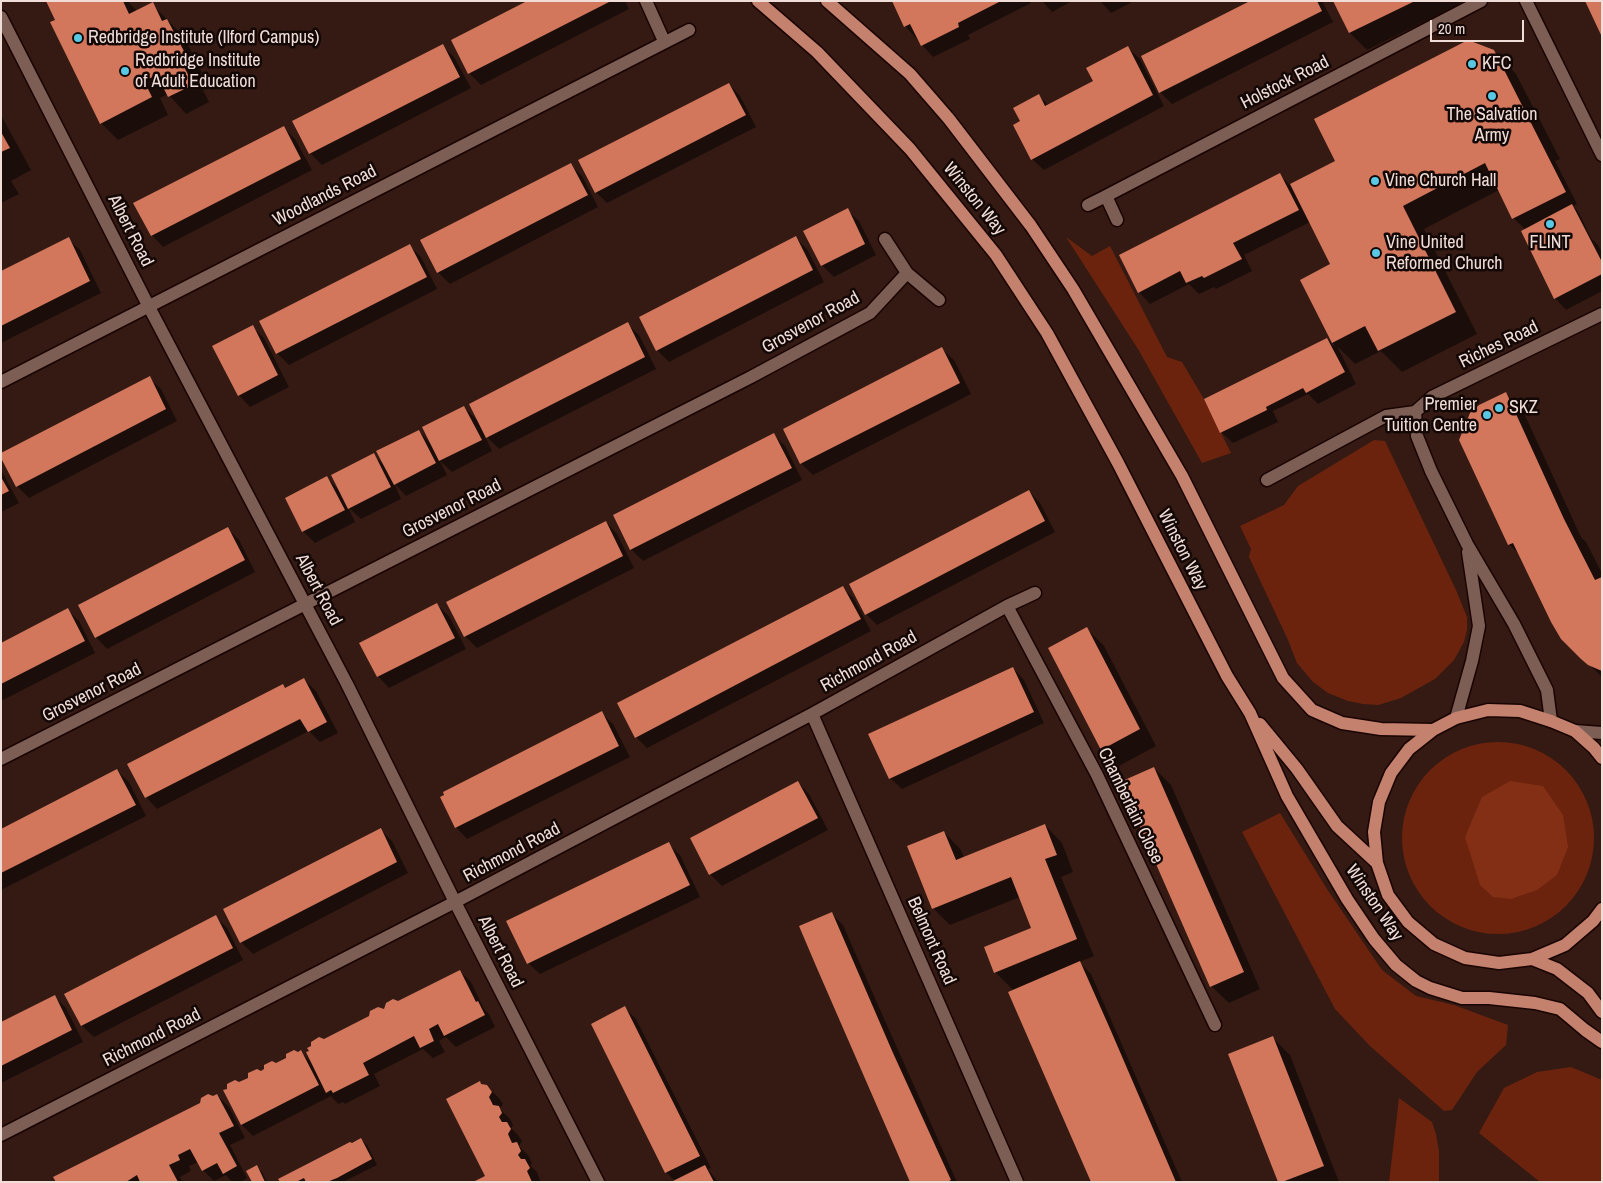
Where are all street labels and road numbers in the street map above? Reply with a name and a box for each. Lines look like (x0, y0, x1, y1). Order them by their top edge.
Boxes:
street label: Holstock Road (1237, 52, 1333, 114)
street label: Winston Way (938, 158, 1010, 240)
street label: Woodlands Road (270, 161, 380, 231)
street label: Albert Road (103, 191, 157, 271)
street label: Grosvenor Road (758, 287, 864, 359)
street label: Riches Road (1456, 317, 1542, 373)
street label: Grosvenor Road (399, 475, 505, 543)
street label: Winston Way (1153, 506, 1211, 594)
street label: Albert Road (290, 551, 346, 629)
street label: Richmond Road (817, 627, 921, 697)
street label: Grosvenor Road (39, 659, 145, 727)
street label: Chamberlain Close (1093, 744, 1167, 868)
street label: Richmond Road (460, 818, 564, 888)
street label: Winston Way (1341, 861, 1407, 945)
street label: Belmont Road (902, 894, 960, 988)
street label: Albert Road (473, 912, 527, 992)
street label: Richmond Road (100, 1004, 204, 1072)

